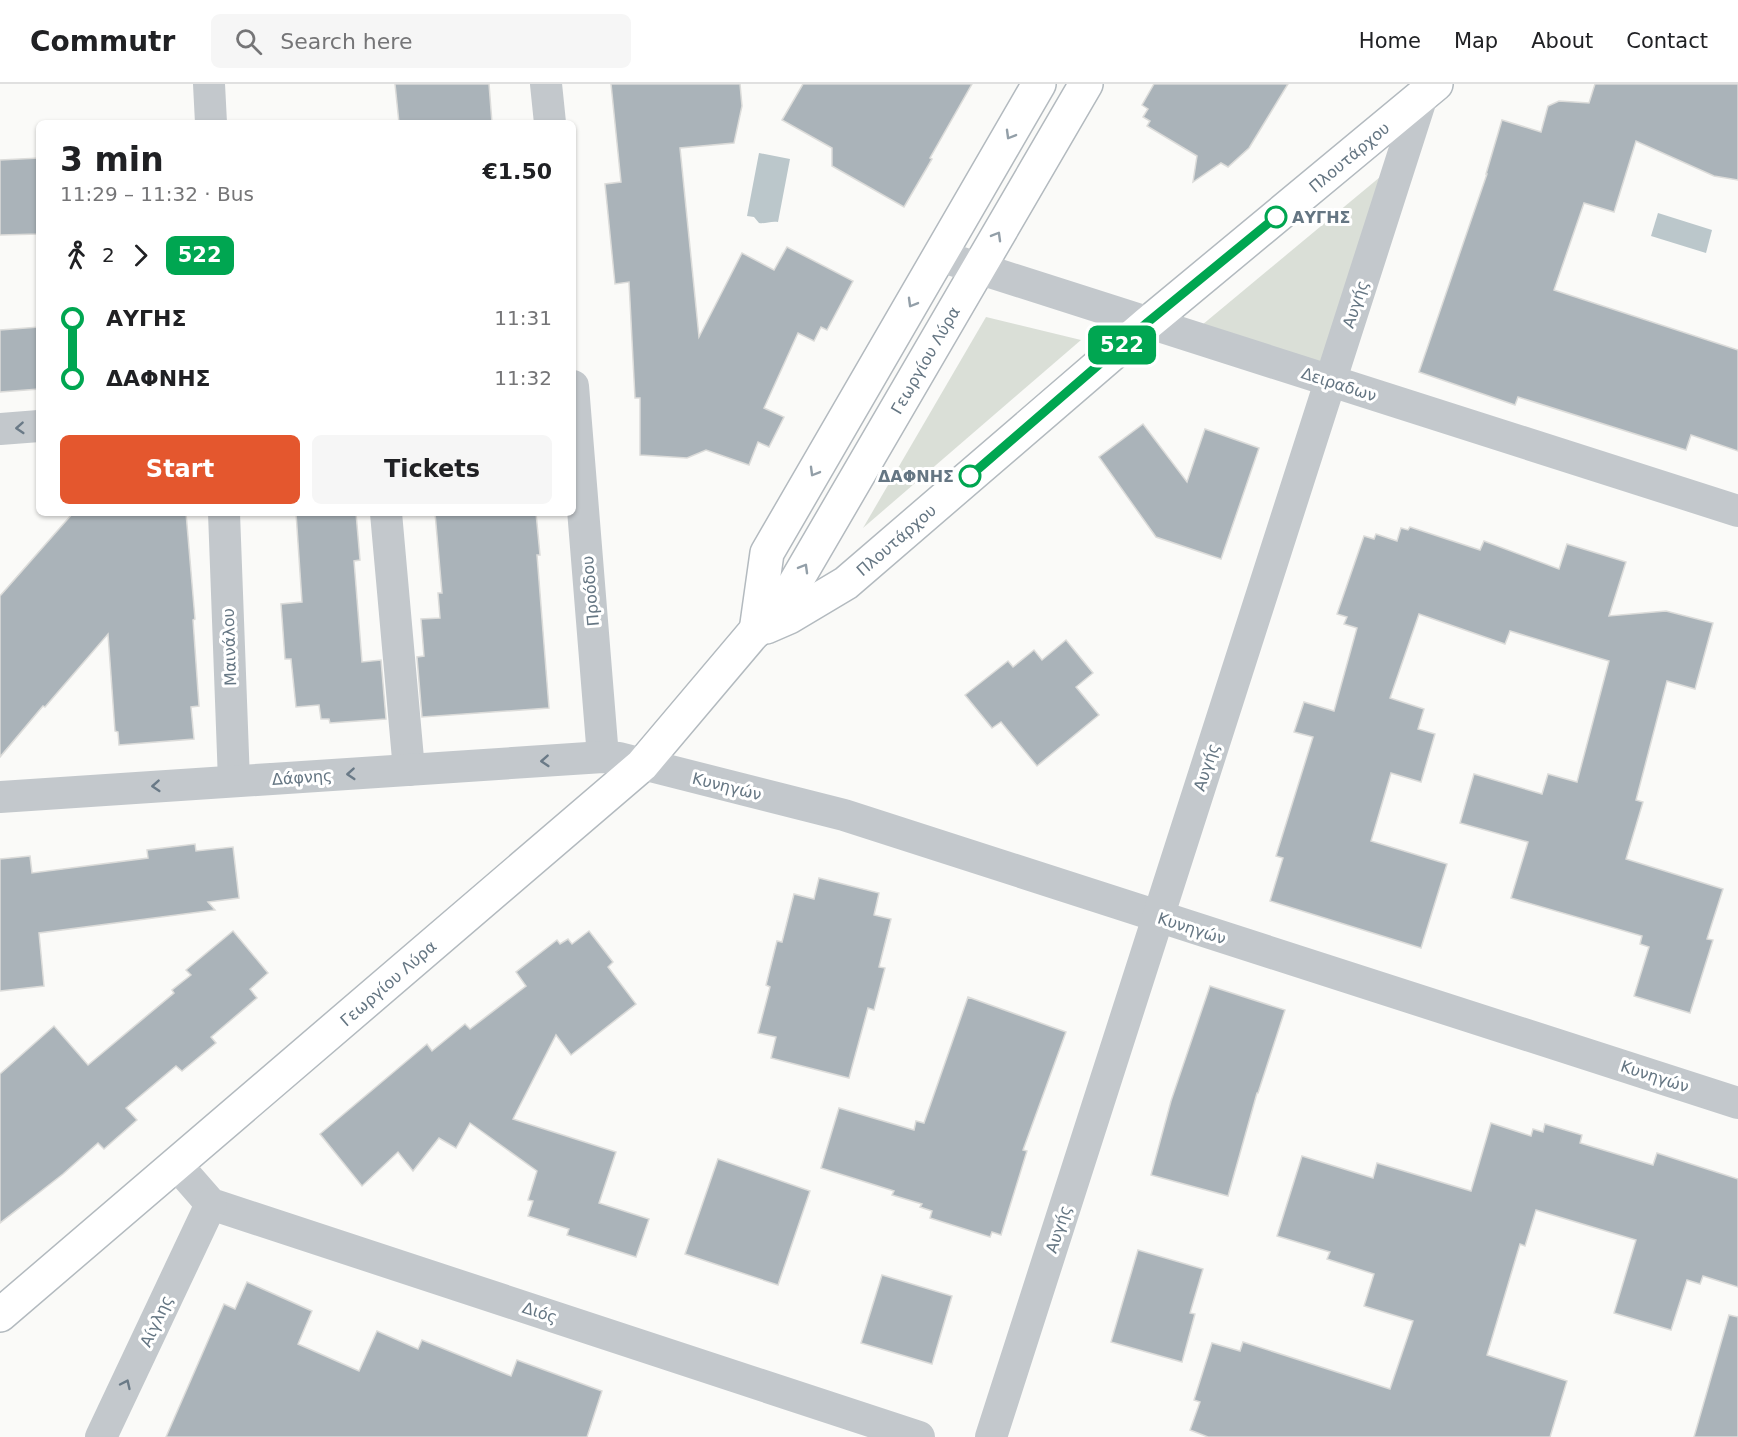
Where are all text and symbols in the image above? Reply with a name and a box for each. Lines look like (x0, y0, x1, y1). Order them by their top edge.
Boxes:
search box (211, 14, 631, 68)
text: Commutr (30, 25, 175, 58)
icon: search (232, 25, 265, 58)
text: Search here (280, 29, 412, 54)
text: Home (1359, 29, 1421, 53)
text: Map (1454, 29, 1498, 53)
text: About (1531, 29, 1593, 53)
text: Contact (1626, 29, 1708, 53)
street label: Πλουτάρχου (1305, 118, 1393, 197)
one-way arrow (1006, 129, 1017, 139)
text: 3 min (60, 140, 164, 179)
text: €1.50 (482, 159, 552, 184)
text: 11:29 – 11:32 · Bus (60, 182, 254, 206)
marker: ΑΥΓΗΣ (1265, 206, 1287, 228)
place label: ΑΥΓΗΣ (1292, 208, 1350, 227)
one-way arrow (990, 232, 1001, 242)
icon: walk (60, 239, 93, 272)
icon: forward (124, 239, 157, 272)
text: 2 (102, 243, 115, 267)
text: 522 (178, 243, 222, 267)
street label: Αυγής (1339, 278, 1372, 330)
one-way arrow (908, 297, 919, 307)
street label: Γεωργίου Λύρα (887, 303, 964, 417)
text: ΑΥΓΗΣ (106, 306, 186, 331)
text: 11:31 (494, 306, 552, 330)
line badge: 522 (1088, 326, 1156, 364)
text: 522 (1100, 333, 1144, 357)
street label: Δειραδων (1299, 363, 1379, 406)
text: ΔΑΦΝΗΣ (106, 366, 211, 391)
text: 11:32 (494, 366, 552, 390)
one-way arrow (15, 421, 24, 434)
button: Start (60, 435, 300, 504)
button: Tickets (312, 435, 552, 504)
marker: ΔΑΦΝΗΣ (959, 465, 981, 487)
one-way arrow (810, 466, 822, 476)
place label: ΔΑΦΝΗΣ (878, 467, 954, 486)
street label: Πλουτάρχου (853, 501, 940, 580)
street label: Προόδου (578, 555, 603, 627)
one-way arrow (797, 564, 808, 574)
street label: Μαινάλου (219, 608, 240, 686)
street label: Αυγής (1190, 741, 1223, 793)
one-way arrow (541, 754, 550, 767)
street label: Δάφνης (271, 766, 333, 789)
one-way arrow (346, 767, 355, 780)
street label: Κυνηγών (690, 769, 764, 804)
one-way arrow (151, 780, 160, 793)
street label: Κυνηγών (1155, 909, 1228, 948)
street label: Γεωργίου Λύρα (336, 937, 440, 1030)
street label: Κυνηγών (1618, 1057, 1691, 1096)
street label: Αυγής (1042, 1203, 1075, 1255)
street label: Αίγλης (136, 1292, 177, 1350)
street label: Διός (520, 1298, 560, 1327)
one-way arrow (118, 1380, 130, 1391)

